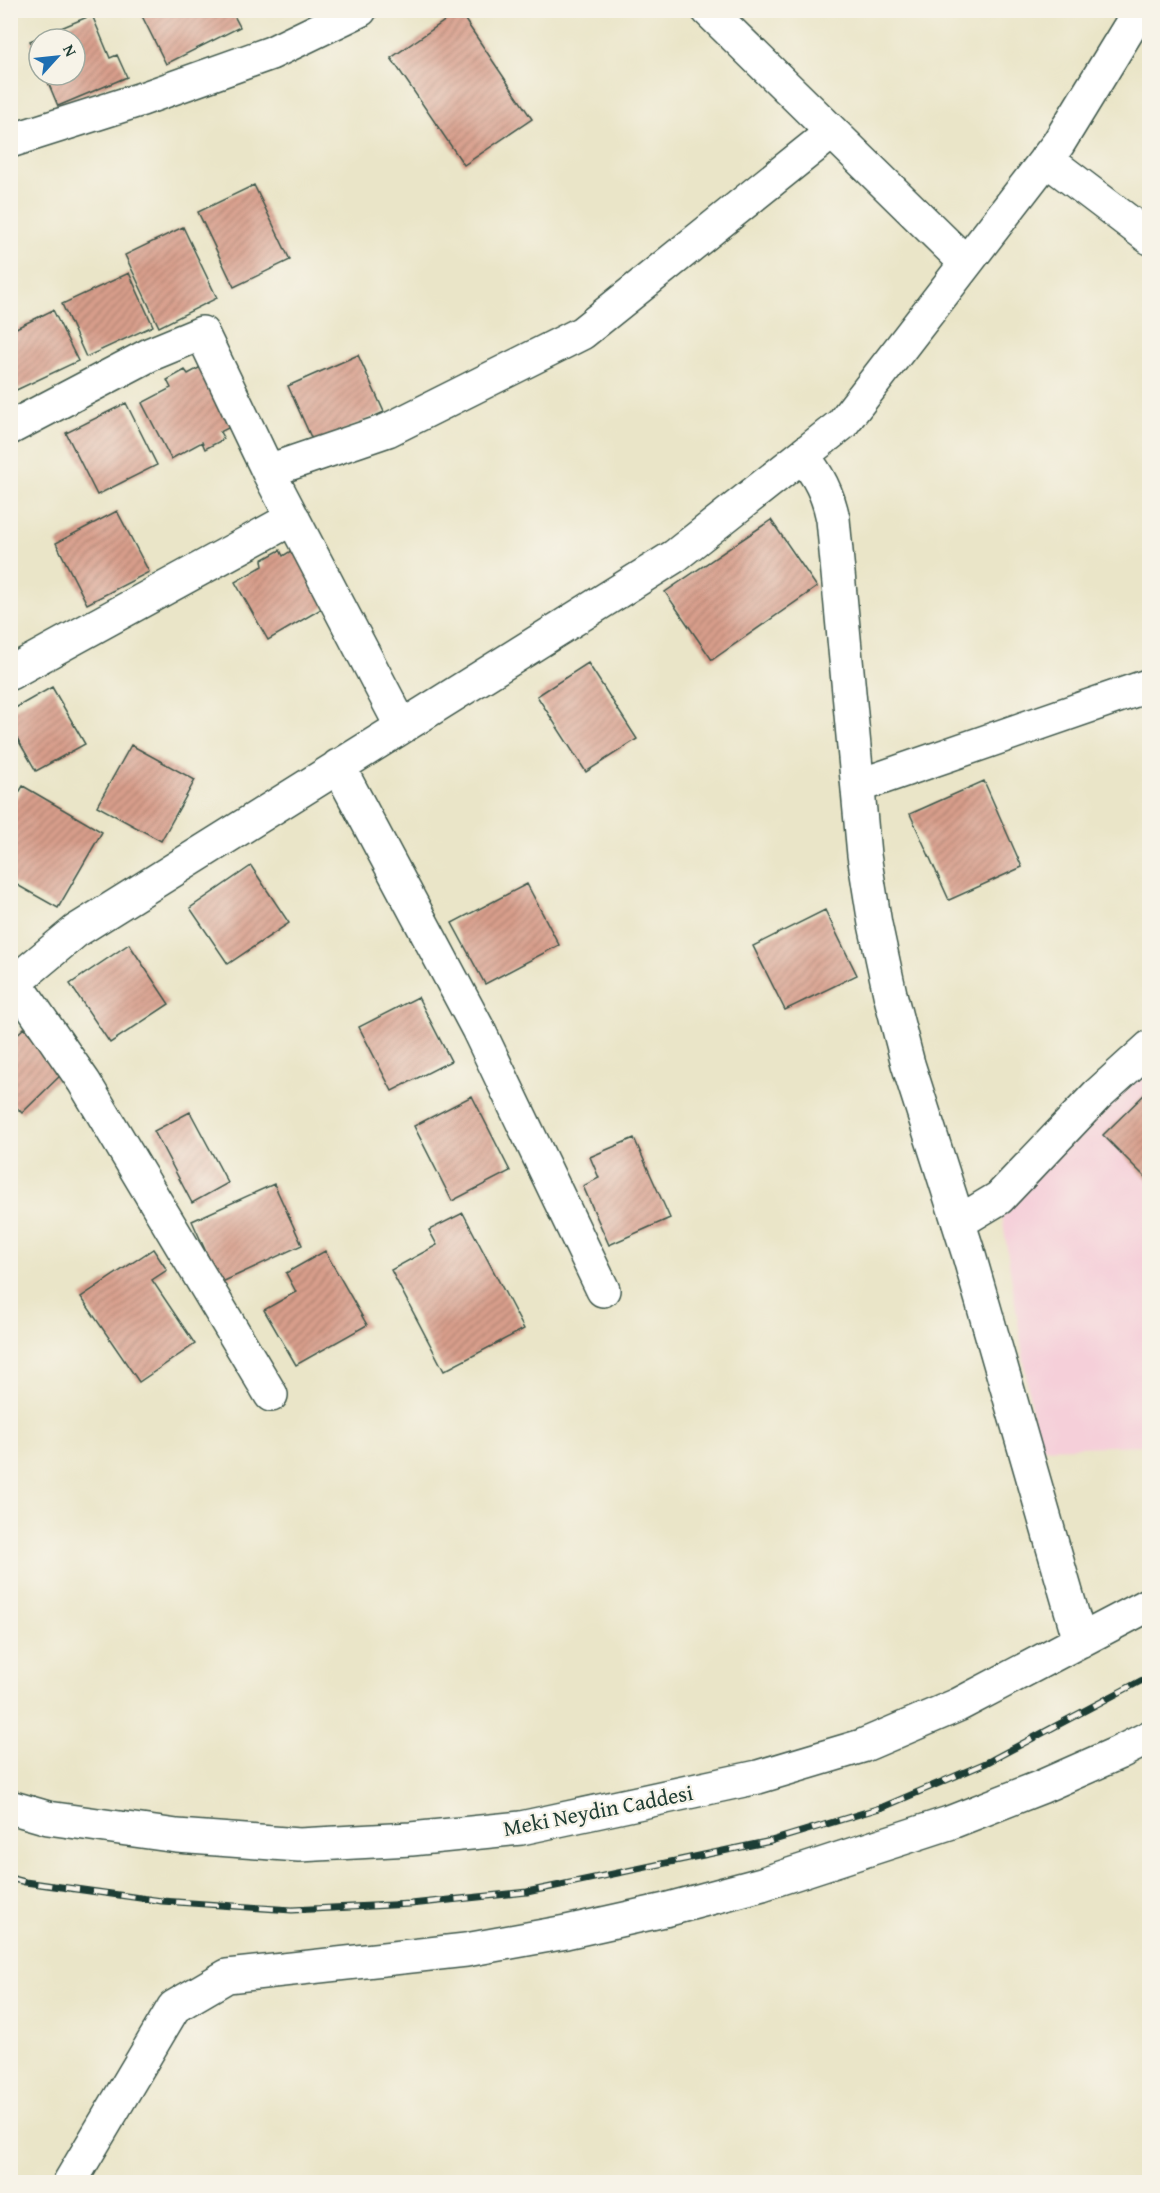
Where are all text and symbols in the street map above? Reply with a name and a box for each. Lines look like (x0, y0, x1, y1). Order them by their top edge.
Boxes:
north arrow (27, 27, 87, 87)
text: N (57, 40, 84, 61)
street label: Meki Neydin Caddesi (501, 1776, 695, 1844)

